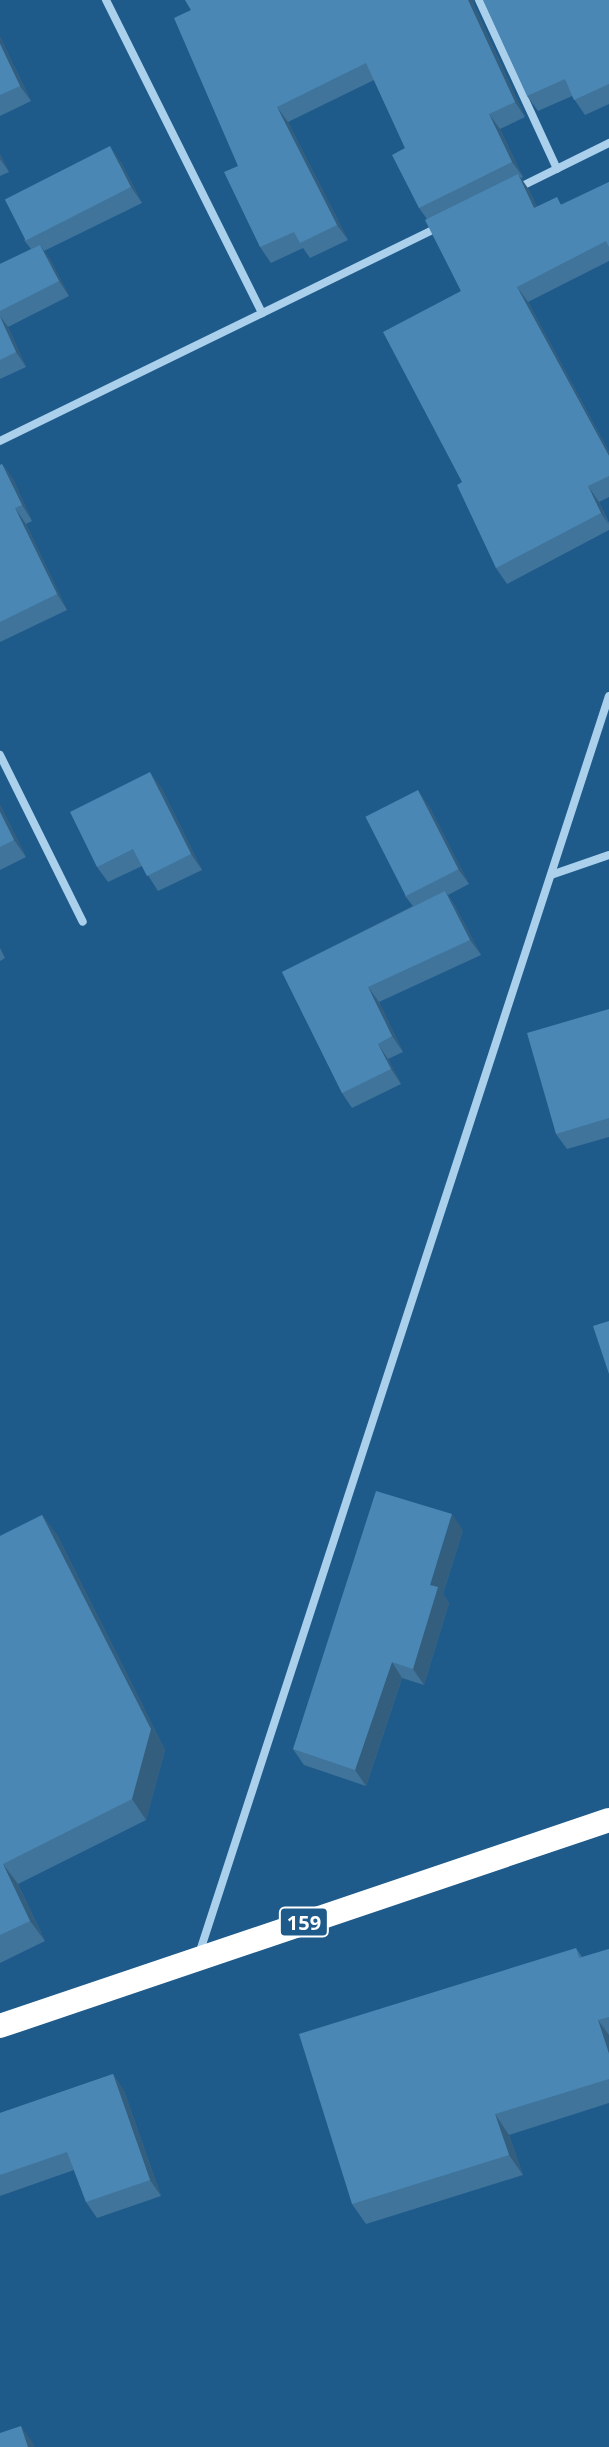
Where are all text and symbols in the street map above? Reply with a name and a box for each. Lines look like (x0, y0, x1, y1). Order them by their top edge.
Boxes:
road number: 159 (278, 1906, 330, 1938)

